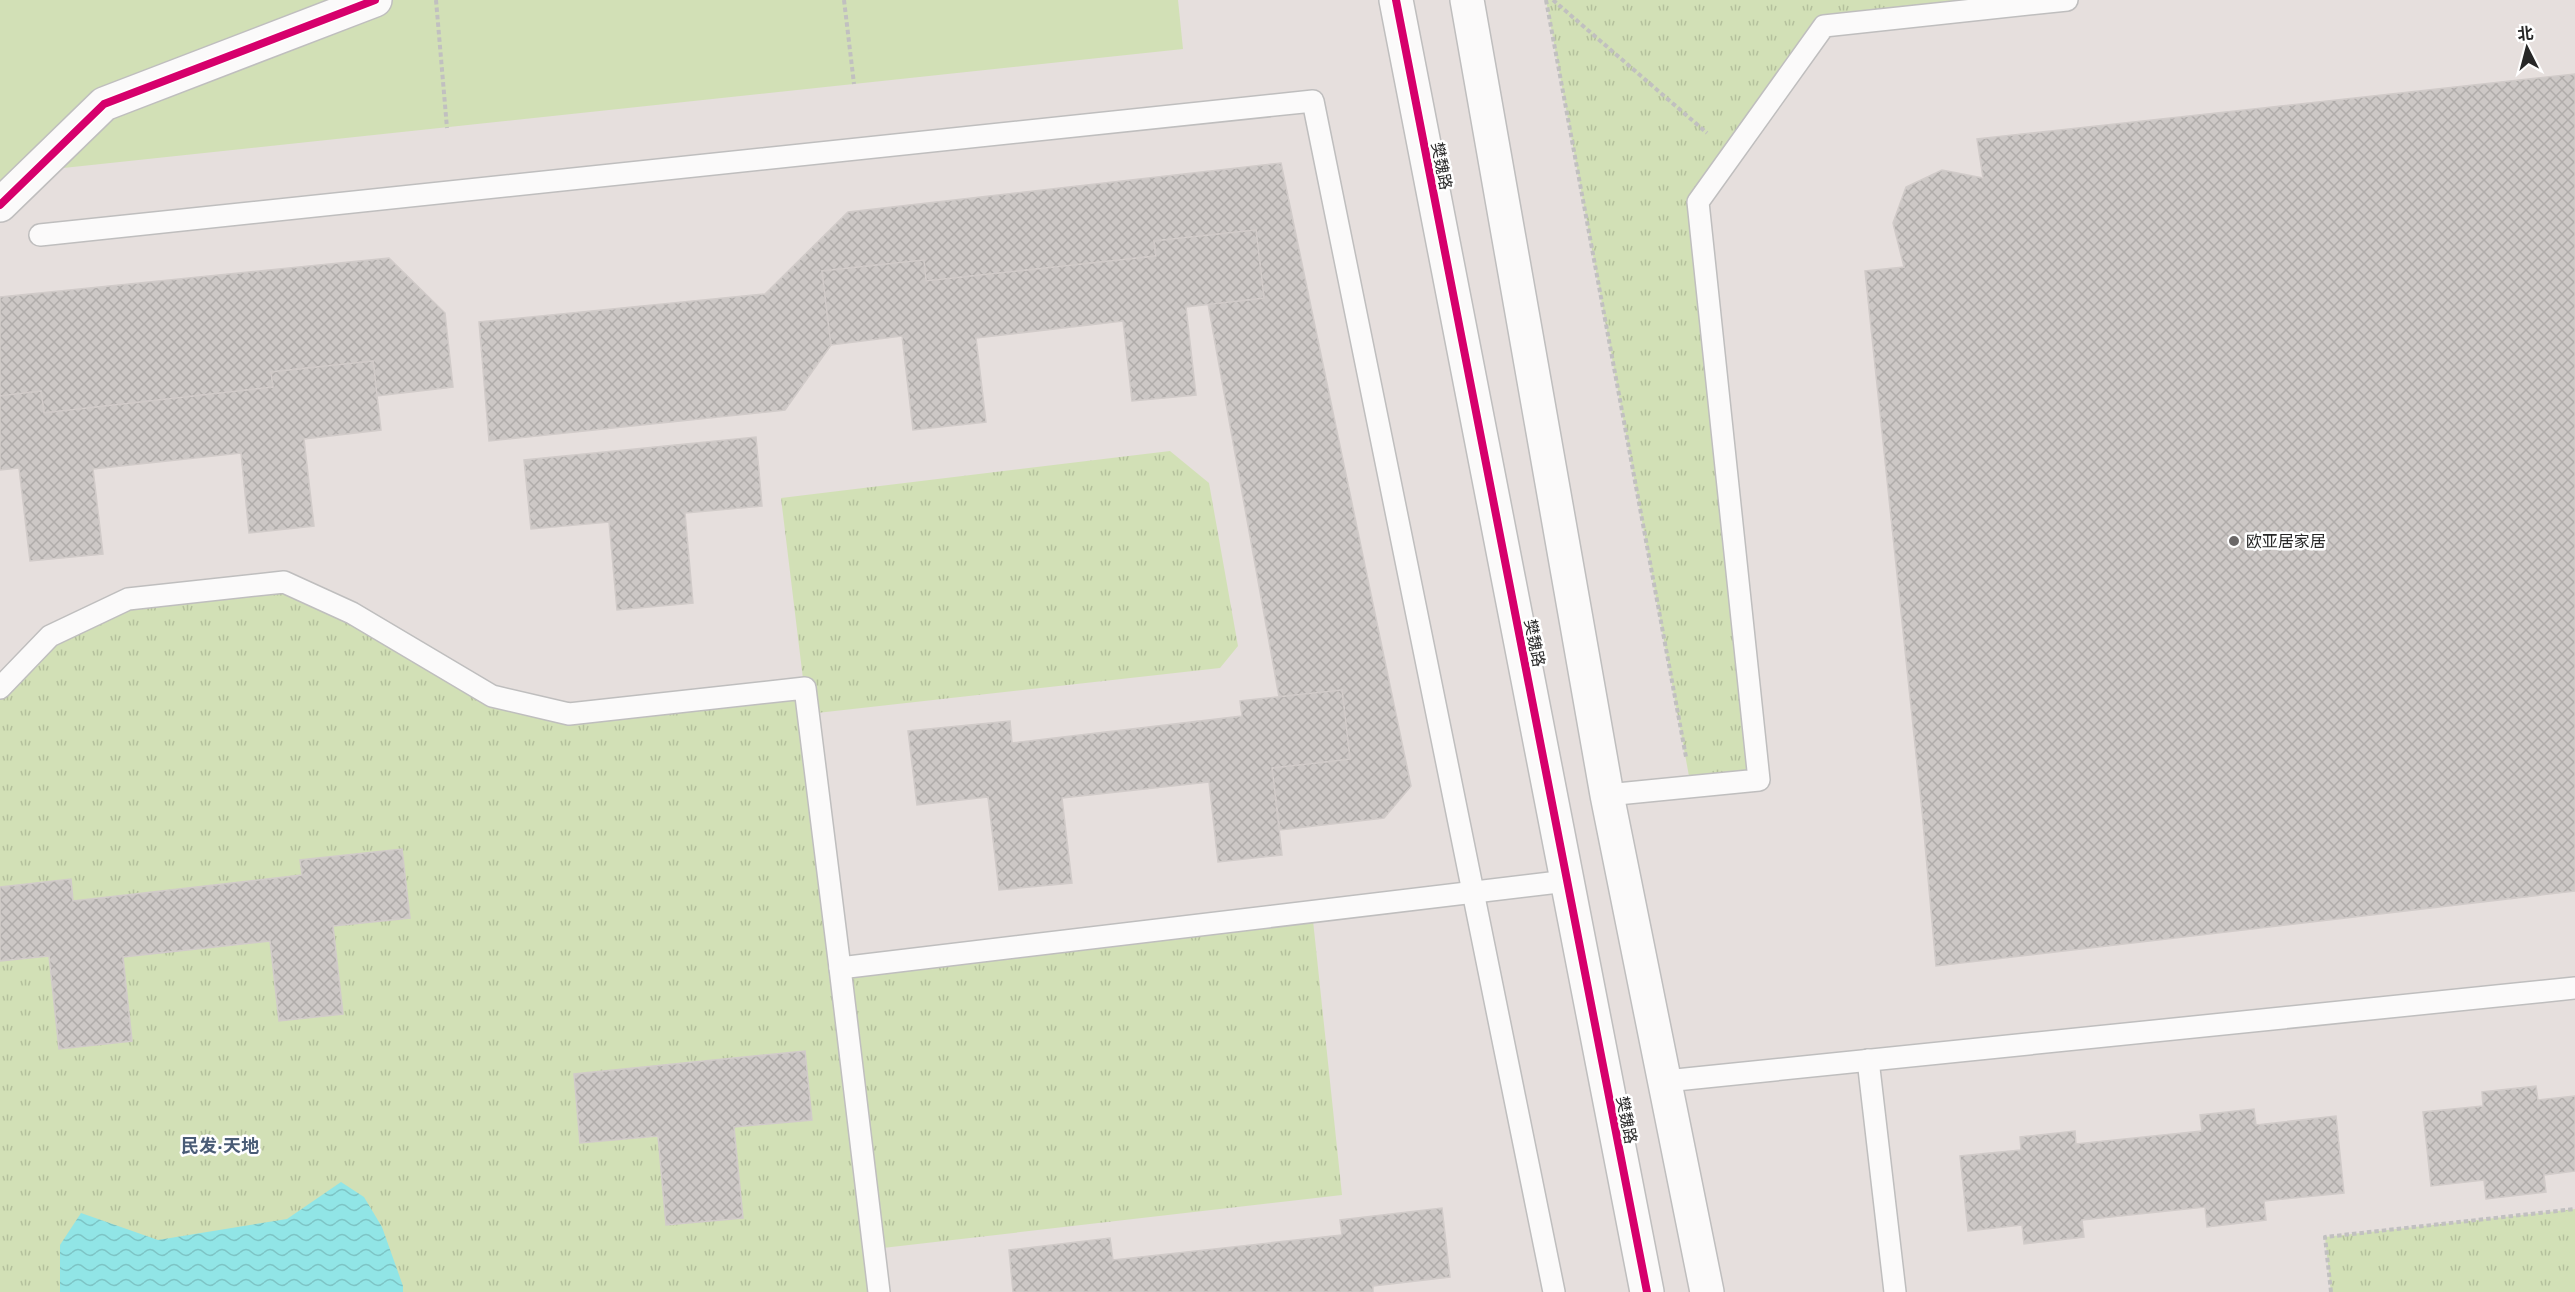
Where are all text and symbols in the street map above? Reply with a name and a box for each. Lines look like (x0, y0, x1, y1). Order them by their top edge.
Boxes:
north arrow (2497, 18, 2557, 78)
text: 北 (2517, 23, 2535, 45)
street label: 樊魏路 (1427, 141, 1455, 192)
place label: 欧亚居家居 (2246, 532, 2326, 552)
marker: 欧亚居家居 (2227, 534, 2241, 548)
street label: 樊魏路 (1520, 618, 1548, 669)
street label: 樊魏路 (1612, 1095, 1640, 1146)
district label: 民发·天地 (181, 1135, 259, 1157)

